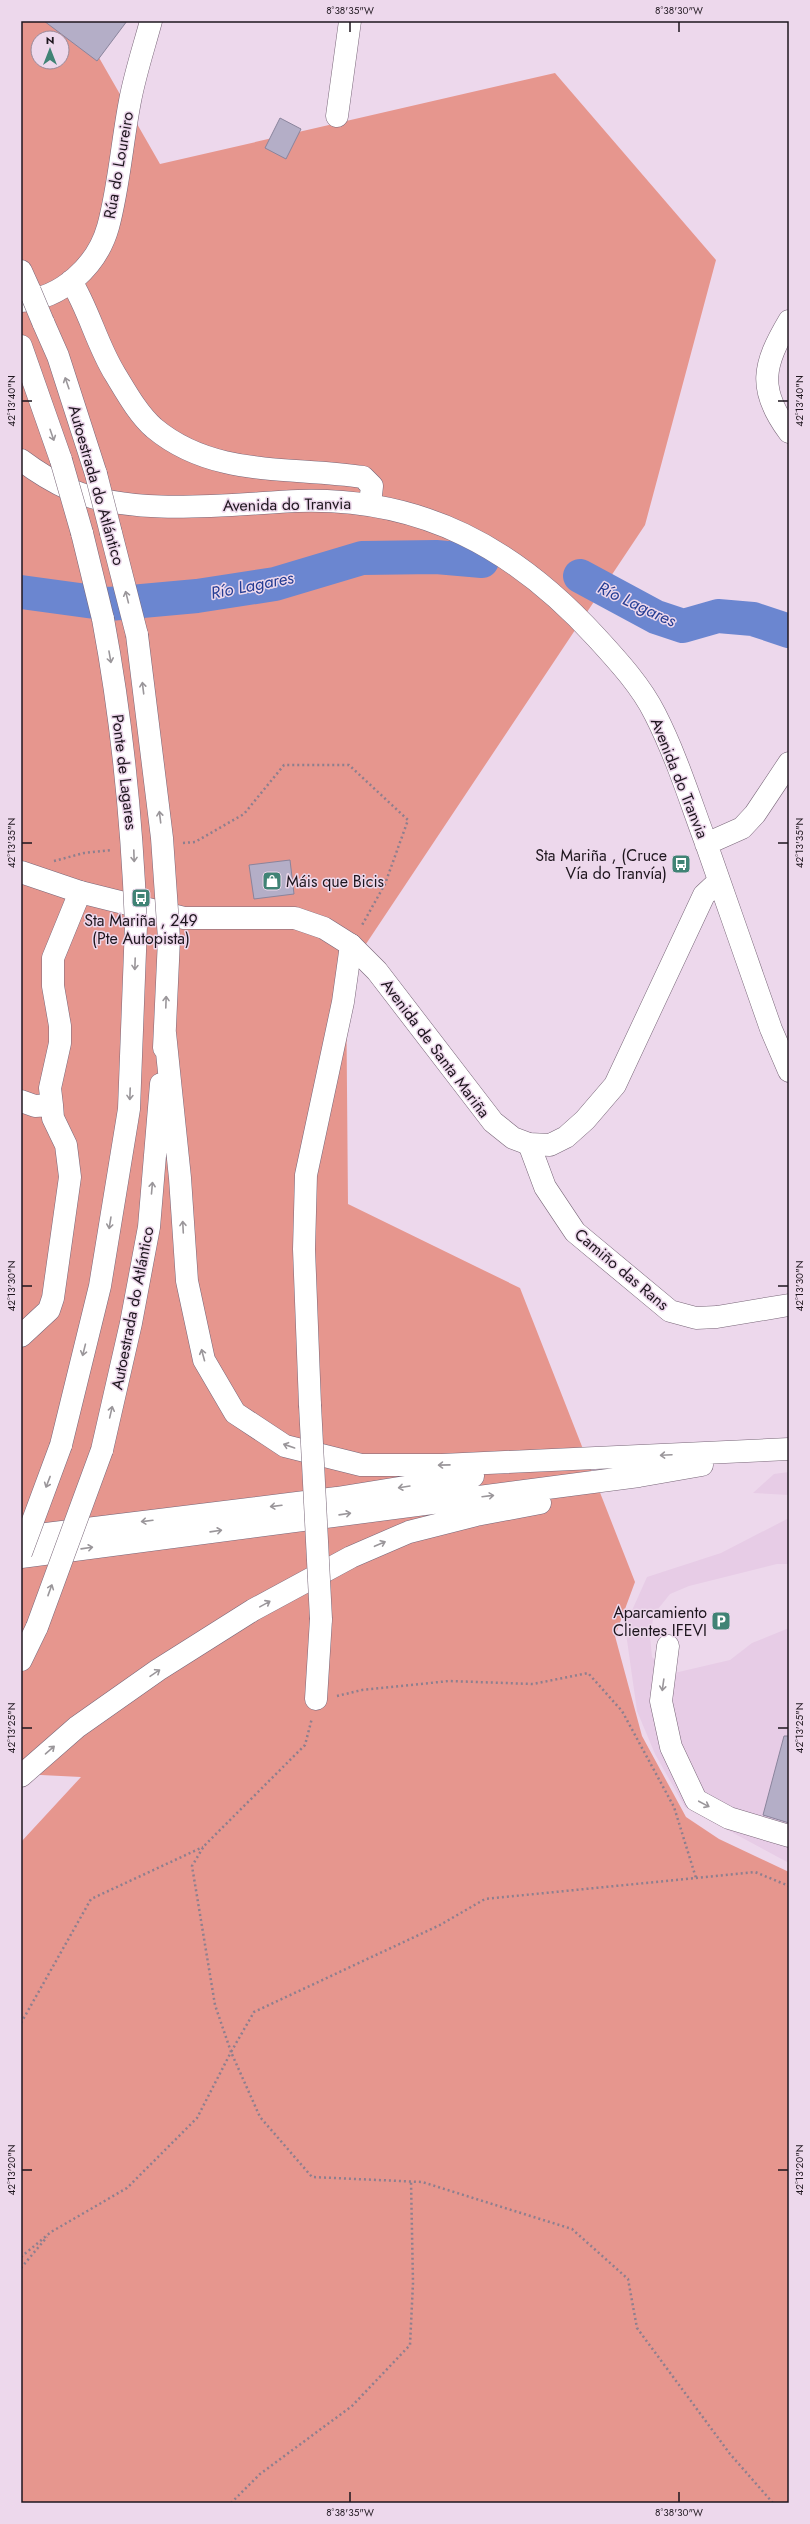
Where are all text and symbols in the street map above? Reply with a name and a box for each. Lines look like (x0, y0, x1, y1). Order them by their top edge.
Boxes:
text: 8°38'35"W (326, 3, 374, 18)
text: 8°38'30"W (655, 3, 703, 18)
north arrow (30, 30, 70, 70)
text: N (46, 32, 54, 48)
street label: Rúa do Loureiro (98, 109, 139, 221)
text: 42°13'40"N (4, 375, 19, 427)
text: 42°13'40"N (792, 375, 807, 427)
one-way arrow (63, 377, 70, 390)
street label: Autoestrada do Atlántico (63, 402, 130, 568)
one-way arrow (49, 429, 57, 441)
street label: Avenida do Tranvia (223, 492, 351, 517)
water label: Río Lagares (209, 565, 296, 605)
water label: Río Lagares (594, 575, 680, 633)
one-way arrow (123, 591, 131, 604)
one-way arrow (106, 650, 114, 663)
one-way arrow (140, 682, 147, 695)
street label: Ponte de Lagares (106, 713, 143, 831)
street label: Avenida do Tranvia (645, 714, 714, 842)
one-way arrow (156, 811, 163, 824)
text: 42°13'35"N (4, 818, 19, 868)
text: 42°13'35"N (792, 818, 807, 868)
place label: Sta Mariña , (Cruce Vía do Tranvía) (535, 844, 667, 885)
one-way arrow (130, 849, 137, 862)
bus stop icon: Sta Mariña , (Cruce Vía do Tranvía) (670, 853, 692, 875)
shop icon: Máis que Bicis (261, 870, 283, 892)
place label: Máis que Bicis (286, 870, 384, 893)
bus stop icon: Sta Mariña , 249 (Pte Autopista) (130, 887, 152, 909)
place label: Sta Mariña , 249 (Pte Autopista) (84, 909, 198, 950)
one-way arrow (131, 957, 139, 970)
street label: Avenida de Santa Mariña (376, 974, 496, 1123)
one-way arrow (163, 996, 170, 1009)
one-way arrow (126, 1087, 134, 1100)
one-way arrow (148, 1182, 156, 1195)
one-way arrow (106, 1216, 114, 1229)
one-way arrow (180, 1221, 187, 1234)
street label: Camiño das Rans (570, 1223, 674, 1316)
street label: Autoestrada do Atlántico (105, 1224, 160, 1392)
text: 42°13'30"N (4, 1261, 19, 1311)
text: 42°13'30"N (792, 1261, 807, 1311)
one-way arrow (80, 1343, 88, 1356)
one-way arrow (199, 1349, 206, 1362)
one-way arrow (107, 1405, 115, 1418)
one-way arrow (283, 1442, 295, 1450)
one-way arrow (660, 1452, 673, 1459)
one-way arrow (438, 1461, 451, 1469)
one-way arrow (43, 1475, 51, 1487)
one-way arrow (398, 1483, 411, 1491)
one-way arrow (481, 1492, 494, 1500)
one-way arrow (270, 1502, 283, 1509)
one-way arrow (338, 1510, 351, 1518)
one-way arrow (141, 1517, 154, 1525)
one-way arrow (209, 1527, 222, 1535)
one-way arrow (374, 1540, 386, 1548)
one-way arrow (80, 1545, 93, 1552)
one-way arrow (47, 1585, 55, 1597)
one-way arrow (259, 1600, 271, 1607)
place label: Aparcamiento Clientes IFEVI (613, 1601, 707, 1642)
parking icon: Aparcamiento Clientes IFEVI (710, 1610, 732, 1632)
one-way arrow (149, 1668, 160, 1677)
one-way arrow (659, 1678, 667, 1691)
text: 42°13'25"N (4, 1703, 19, 1753)
text: 42°13'25"N (792, 1703, 807, 1753)
one-way arrow (45, 1745, 55, 1754)
one-way arrow (697, 1800, 709, 1808)
text: 42°13'20"N (4, 2144, 19, 2196)
text: 42°13'20"N (792, 2144, 807, 2196)
text: 8°38'35"W (326, 2505, 374, 2520)
text: 8°38'30"W (655, 2505, 703, 2520)

